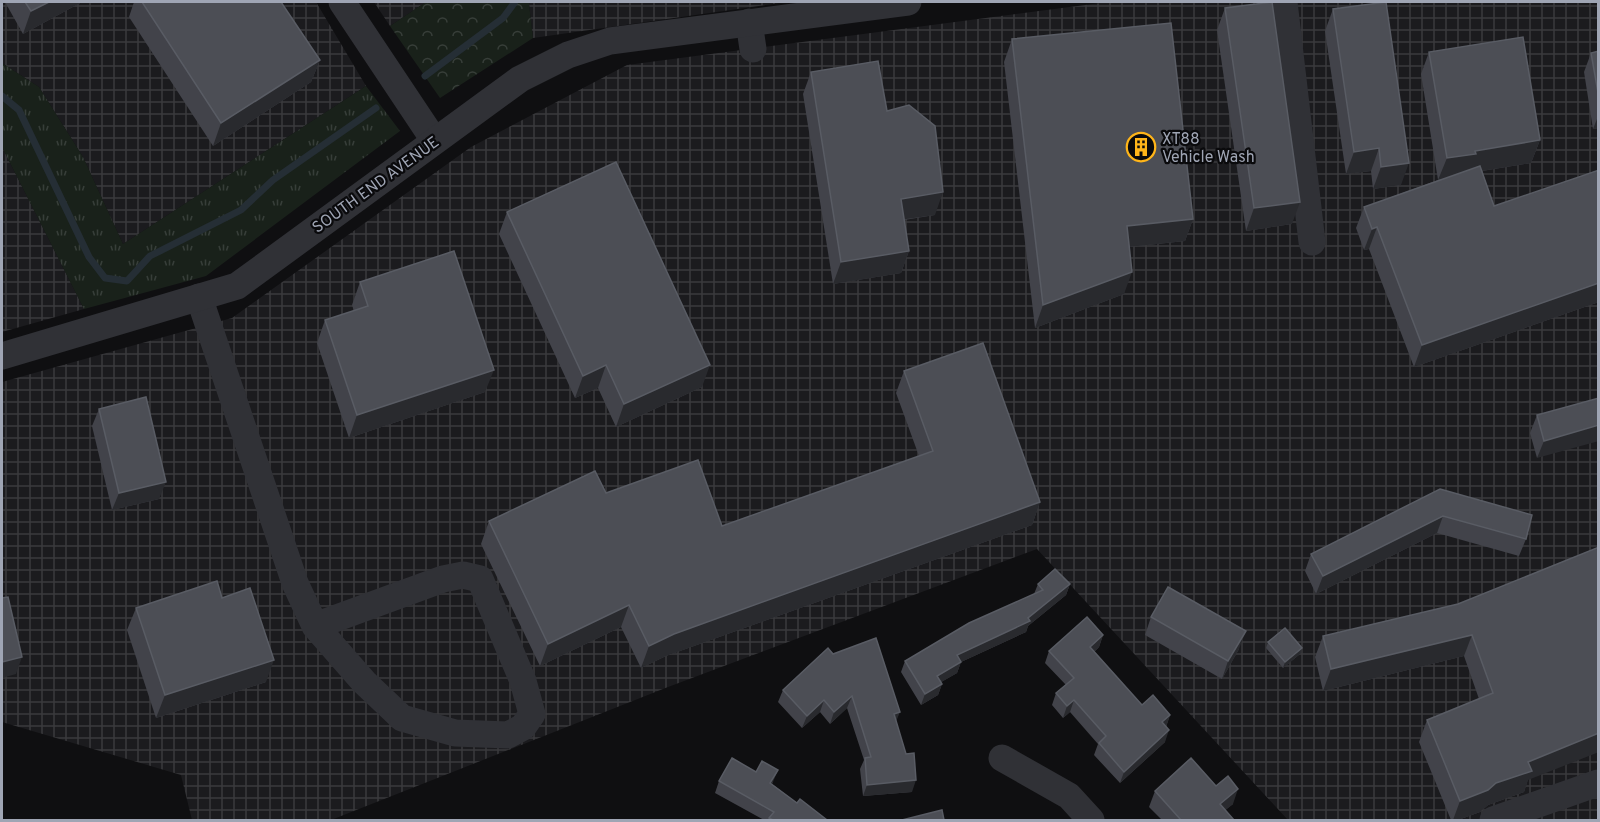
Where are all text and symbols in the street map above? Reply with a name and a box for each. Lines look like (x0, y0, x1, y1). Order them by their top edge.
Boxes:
place label: XT88 Vehicle Wash (1162, 130, 1255, 168)
building icon: XT88 Vehicle Wash (1125, 131, 1157, 163)
street label: SOUTH END AVENUE (309, 133, 444, 238)

